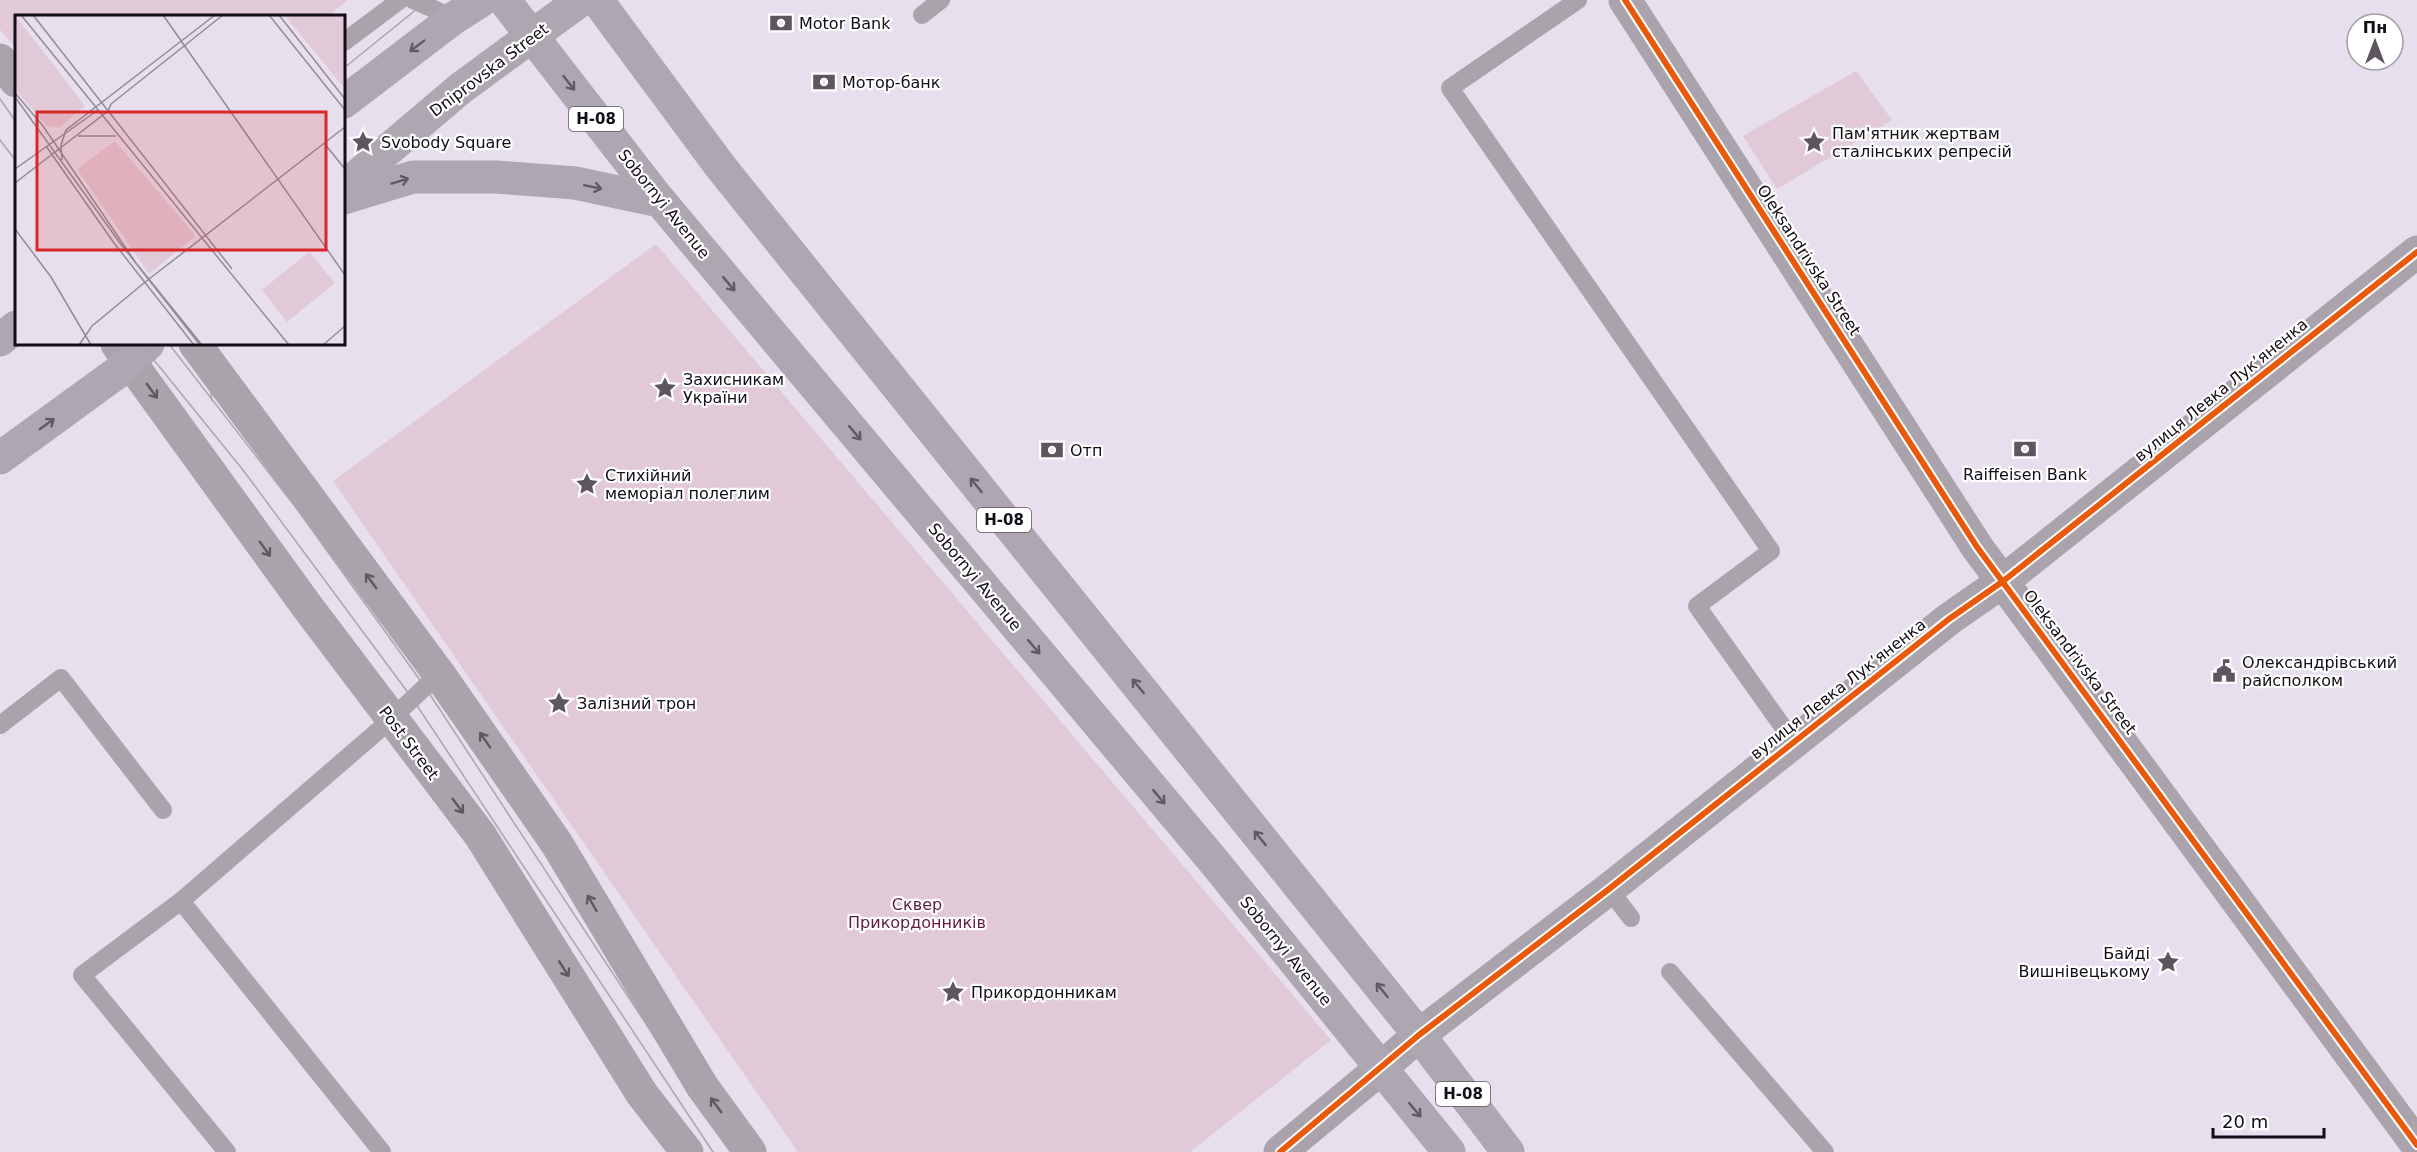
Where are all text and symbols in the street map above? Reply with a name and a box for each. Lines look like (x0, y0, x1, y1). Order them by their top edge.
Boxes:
bank icon: Motor Bank (768, 10, 794, 36)
north arrow (2345, 12, 2405, 72)
place label: Motor Bank (799, 14, 891, 33)
inset map (15, 15, 345, 345)
text: Пн (2363, 18, 2387, 37)
street label: Dniprovska Street (426, 19, 552, 121)
one-way arrow (410, 39, 426, 52)
bank icon: Мотор-банк (811, 69, 837, 95)
place label: Мотор-банк (842, 73, 941, 92)
one-way arrow (562, 75, 575, 91)
road number: Н-08 (569, 107, 623, 131)
place label: Пам'ятник жертвам сталінських репресій (1832, 124, 2012, 161)
place icon: Svobody Square (350, 129, 376, 155)
place icon: Пам'ятник жертвам сталінських репресій (1801, 129, 1827, 155)
place label: Svobody Square (381, 133, 511, 152)
street label: Sobornyi Avenue (614, 146, 714, 262)
one-way arrow (390, 175, 409, 186)
street label: Oleksandrivska Street (1753, 181, 1865, 339)
one-way arrow (584, 182, 603, 194)
one-way arrow (723, 276, 736, 292)
street label: вулиця Левка Лукʼяненка (2131, 314, 2311, 466)
place label: Захисникам України (683, 370, 784, 407)
place icon: Захисникам України (652, 375, 678, 401)
one-way arrow (146, 382, 158, 398)
one-way arrow (39, 417, 55, 430)
one-way arrow (848, 425, 861, 441)
bank icon: Raiffeisen Bank (2012, 436, 2038, 462)
bank icon: Отп (1039, 437, 1065, 463)
place label: Отп (1070, 441, 1102, 460)
place label: Raiffeisen Bank (1963, 465, 2088, 484)
place label: Стихійний меморіал полеглим (605, 466, 770, 503)
place icon: Стихійний меморіал полеглим (574, 471, 600, 497)
one-way arrow (969, 477, 982, 493)
road number: Н-08 (977, 508, 1031, 532)
street label: Sobornyi Avenue (924, 519, 1026, 635)
one-way arrow (259, 541, 271, 557)
one-way arrow (365, 574, 377, 590)
street label: Oleksandrivska Street (2019, 586, 2141, 738)
street label: вулиця Левка Лукʼяненка (1747, 615, 1929, 763)
one-way arrow (1027, 639, 1041, 654)
place label: Олександрівський райсполком (2242, 653, 2397, 690)
public building icon: Олександрівський райсполком (2211, 658, 2237, 684)
one-way arrow (1131, 678, 1144, 694)
place icon: Залізний трон (546, 690, 572, 716)
place label: Залізний трон (577, 694, 696, 713)
street label: Post Street (375, 702, 443, 784)
one-way arrow (479, 732, 491, 748)
one-way arrow (1152, 789, 1166, 804)
one-way arrow (451, 798, 464, 814)
one-way arrow (1253, 830, 1266, 846)
street label: Sobornyi Avenue (1236, 893, 1336, 1009)
one-way arrow (585, 895, 597, 912)
park label: Сквер Прикордонників (848, 895, 986, 932)
place label: Байді Вишнівецькому (2018, 944, 2150, 981)
place icon: Байді Вишнівецькому (2155, 949, 2181, 975)
one-way arrow (558, 961, 571, 978)
place icon: Прикордонникам (940, 979, 966, 1005)
one-way arrow (1375, 982, 1388, 998)
place label: Прикордонникам (971, 983, 1117, 1002)
road number: Н-08 (1436, 1082, 1490, 1106)
one-way arrow (709, 1097, 722, 1113)
scale bar (2213, 1101, 2324, 1139)
one-way arrow (1408, 1102, 1421, 1118)
text: 20 m (2222, 1111, 2268, 1132)

